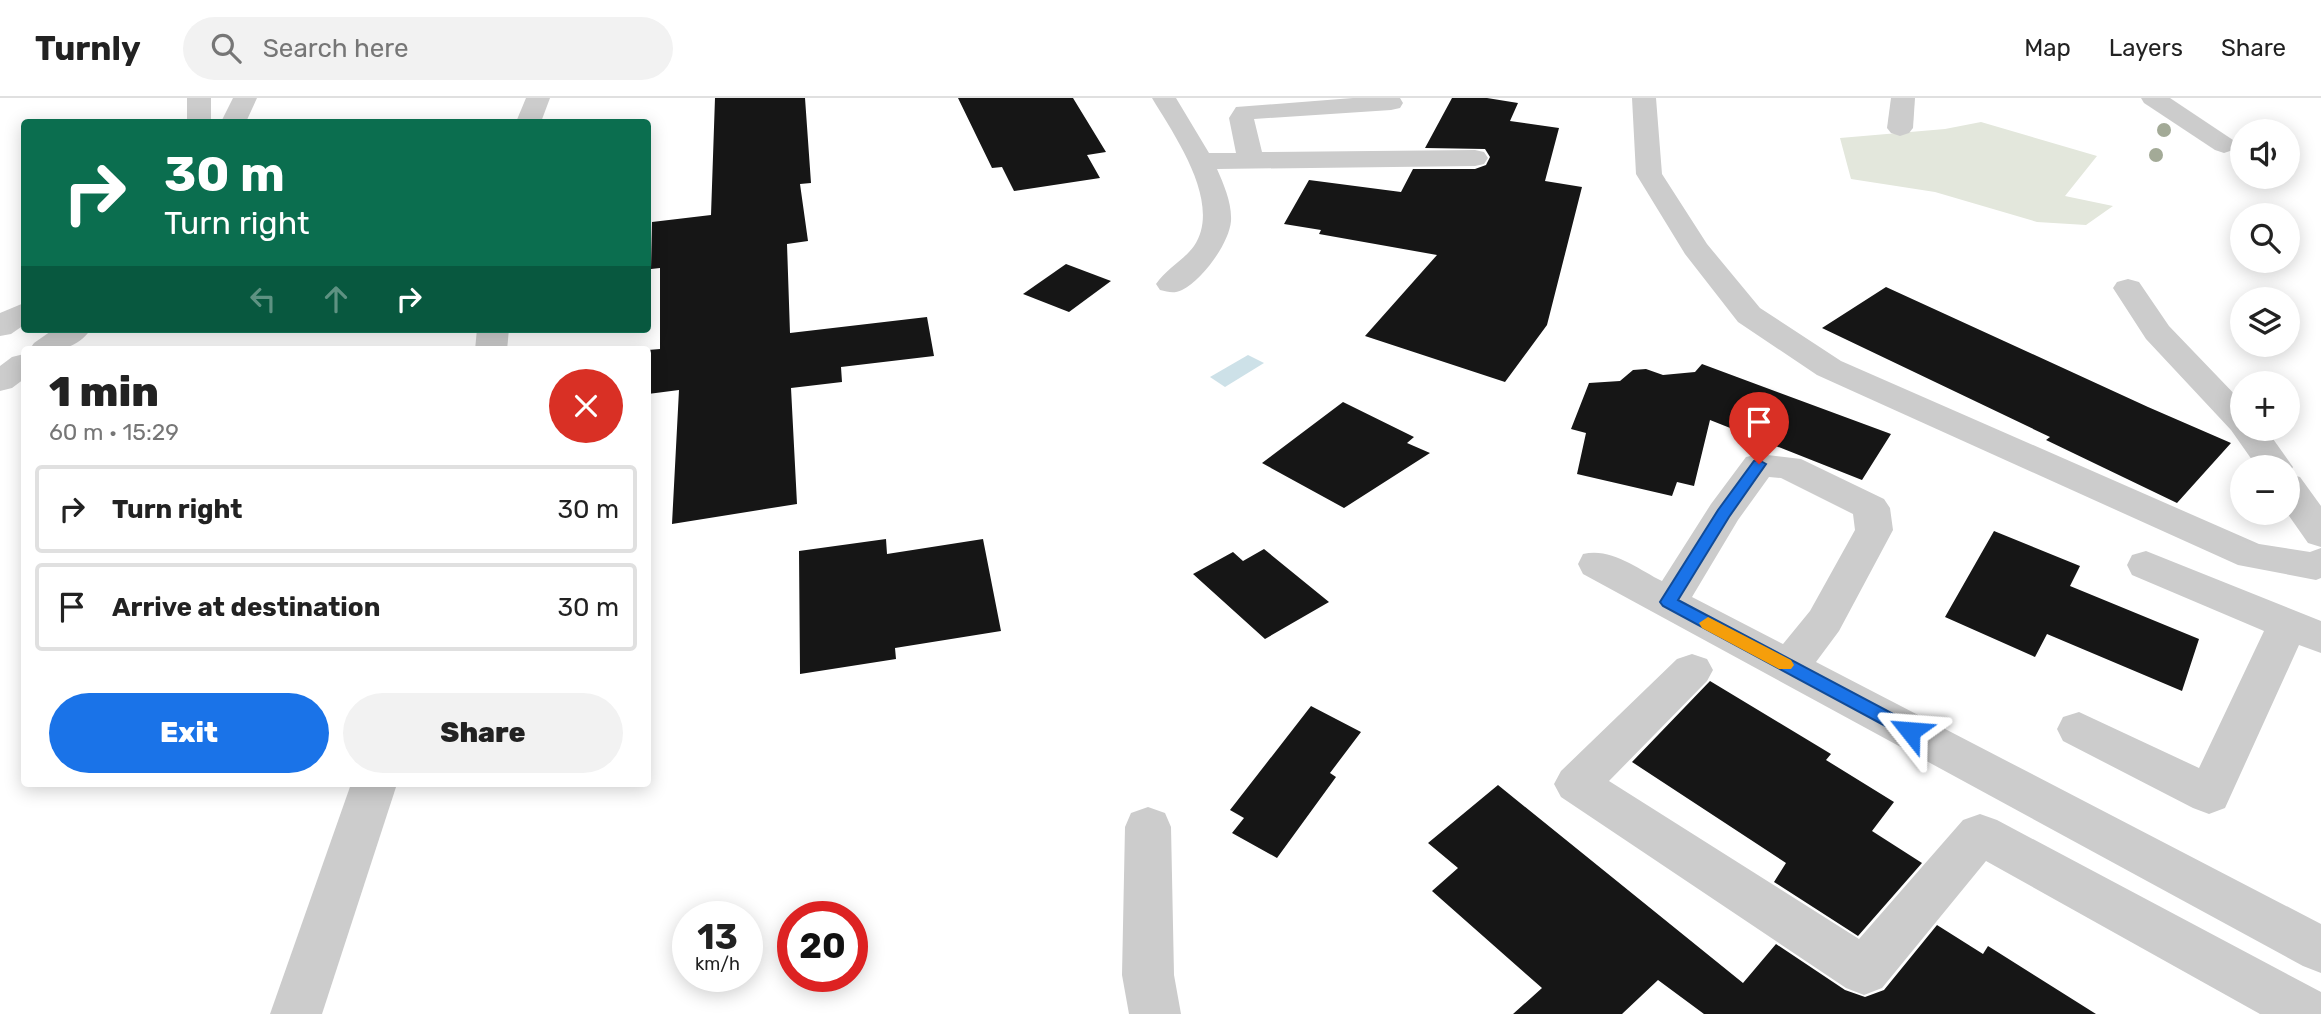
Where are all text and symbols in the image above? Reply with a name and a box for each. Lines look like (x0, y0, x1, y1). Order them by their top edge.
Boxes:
search box (183, 17, 673, 80)
text: Turnly (35, 29, 141, 68)
icon: search (207, 29, 245, 67)
text: Search here (263, 33, 409, 64)
text: Map (2024, 34, 2071, 62)
text: Layers (2109, 34, 2183, 62)
text: Share (2221, 34, 2286, 62)
map controls (2230, 119, 2300, 525)
button: sound (2230, 119, 2300, 189)
text: 30 m (164, 145, 285, 203)
icon: right (49, 147, 140, 238)
button: search (2230, 203, 2300, 273)
text: Turn right (164, 204, 309, 242)
icon: left (244, 280, 282, 318)
icon: ahead (317, 280, 355, 318)
icon: right (390, 280, 428, 318)
button: layers (2230, 287, 2300, 357)
text: 1 min (49, 367, 159, 417)
button: close (549, 369, 623, 443)
button: + (2230, 371, 2300, 441)
pin (1729, 392, 1789, 464)
icon: arrive (1740, 403, 1778, 441)
text: 60 m · 15:29 (49, 418, 179, 446)
button: − (2230, 455, 2300, 525)
icon: right (53, 490, 91, 528)
text: Turn right (112, 494, 242, 525)
text: 30 m (557, 494, 619, 525)
icon: arrive (53, 588, 91, 626)
text: Arrive at destination (112, 592, 380, 623)
text: 30 m (557, 592, 619, 623)
button: Exit (49, 693, 329, 773)
button: Share (343, 693, 623, 773)
position arrow (1873, 694, 1947, 768)
speed limit sign: 20 (777, 901, 868, 992)
text: 13 (697, 916, 738, 958)
text: km/h (695, 953, 740, 975)

